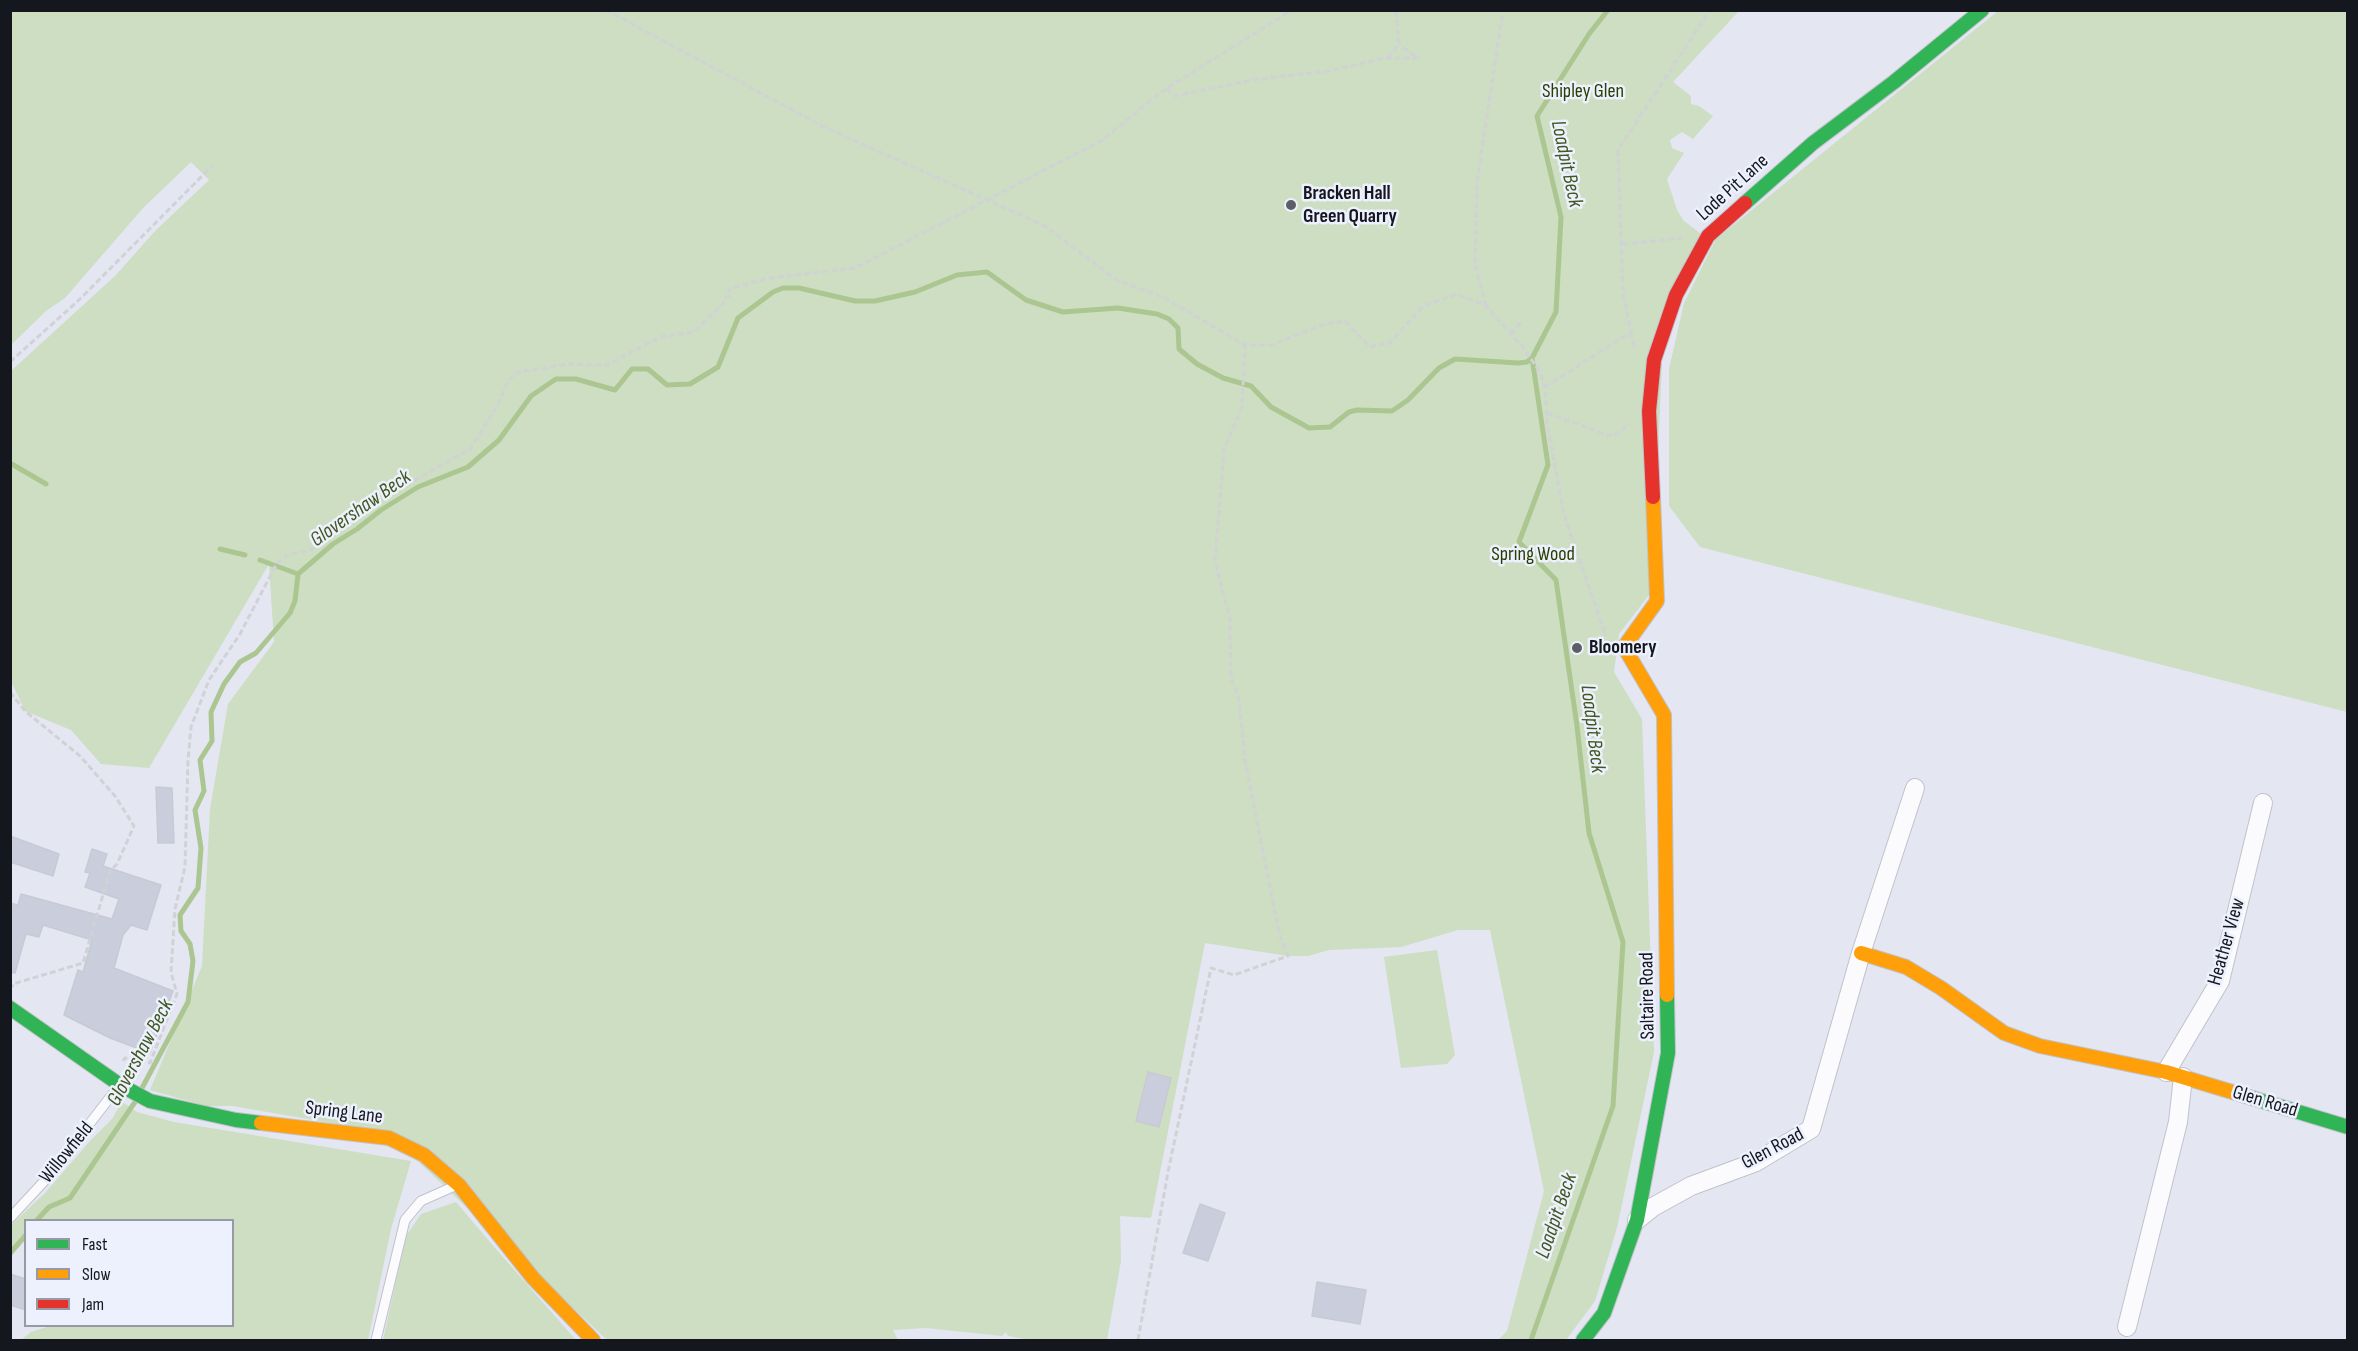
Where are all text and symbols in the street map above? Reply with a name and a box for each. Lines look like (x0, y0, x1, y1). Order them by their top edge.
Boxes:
park label: Shipley Glen (1542, 80, 1624, 104)
water label: Loadpit Beck (1544, 118, 1588, 210)
street label: Lode Pit Lane (1692, 150, 1774, 226)
place label: Bracken Hall Green Quarry (1303, 182, 1397, 229)
marker: Bracken Hall Green Quarry (1284, 198, 1298, 212)
water label: Glovershaw Beck (306, 465, 416, 553)
park label: Spring Wood (1491, 543, 1575, 567)
place label: Bloomery (1589, 636, 1656, 660)
marker: Bloomery (1570, 641, 1584, 655)
water label: Loadpit Beck (1574, 684, 1610, 774)
street label: Heather View (2203, 896, 2251, 988)
street label: Saltaire Road (1635, 952, 1661, 1040)
water label: Glovershaw Beck (102, 995, 180, 1111)
street label: Glen Road (2230, 1081, 2300, 1123)
street label: Spring Lane (304, 1096, 384, 1130)
street label: Willowfield (35, 1117, 99, 1189)
street label: Glen Road (1738, 1123, 1808, 1175)
water label: Loadpit Beck (1531, 1170, 1583, 1262)
legend (24, 1219, 234, 1327)
text: Fast (82, 1234, 107, 1255)
text: Slow (82, 1264, 111, 1285)
text: Jam (82, 1294, 104, 1315)

